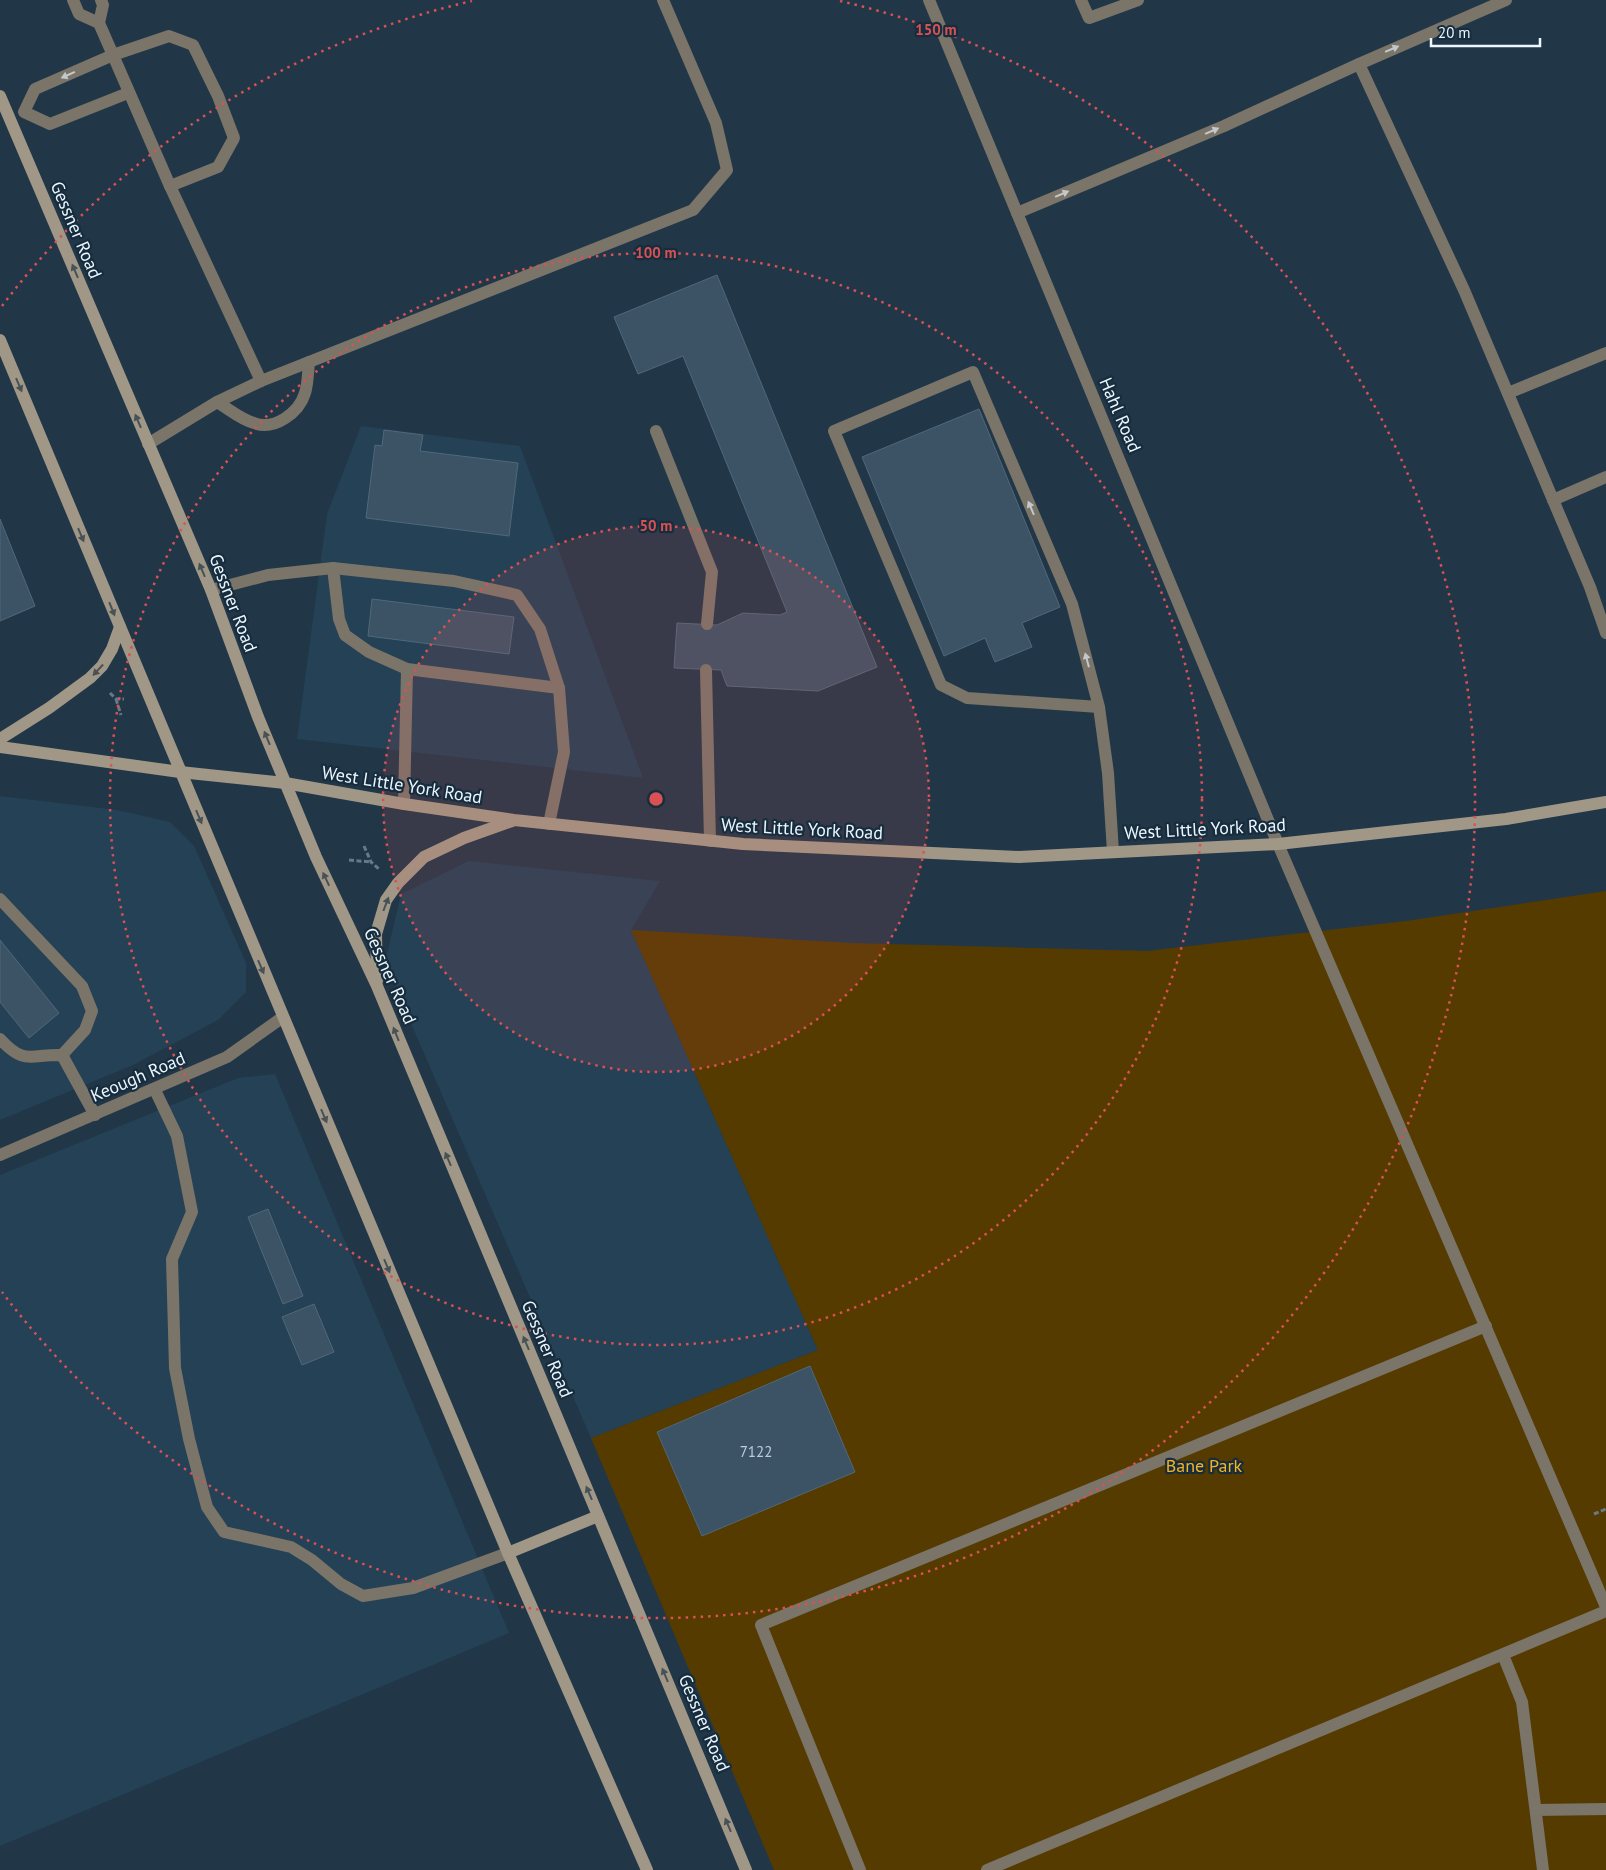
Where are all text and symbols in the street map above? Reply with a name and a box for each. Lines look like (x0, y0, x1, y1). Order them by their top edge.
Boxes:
scale bar (1431, 15, 1540, 47)
text: 150 m (915, 20, 957, 39)
text: 20 m (1438, 23, 1471, 42)
one-way arrow (1385, 45, 1399, 53)
one-way arrow (61, 71, 75, 79)
one-way arrow (1205, 127, 1220, 135)
street label: Gessner Road (46, 178, 107, 282)
one-way arrow (1055, 190, 1070, 198)
text: 100 m (635, 243, 677, 262)
one-way arrow (70, 264, 78, 278)
street label: Hahl Road (1094, 374, 1146, 456)
one-way arrow (15, 378, 23, 392)
one-way arrow (134, 414, 142, 428)
one-way arrow (1026, 501, 1034, 515)
text: 50 m (640, 516, 672, 535)
one-way arrow (78, 528, 86, 542)
street label: Gessner Road (204, 550, 263, 655)
one-way arrow (198, 563, 206, 577)
one-way arrow (109, 602, 117, 616)
one-way arrow (1083, 652, 1091, 667)
one-way arrow (92, 664, 104, 676)
one-way arrow (262, 731, 270, 745)
street label: West Little York Road (320, 760, 484, 809)
centre of rings (647, 790, 665, 808)
one-way arrow (195, 810, 203, 824)
street label: West Little York Road (721, 813, 884, 844)
street label: West Little York Road (1123, 813, 1286, 844)
one-way arrow (322, 872, 330, 886)
one-way arrow (382, 896, 390, 911)
street label: Gessner Road (359, 924, 422, 1028)
one-way arrow (258, 960, 266, 974)
one-way arrow (392, 1027, 400, 1041)
street label: Keough Road (87, 1046, 189, 1107)
one-way arrow (321, 1109, 329, 1123)
one-way arrow (444, 1152, 452, 1166)
one-way arrow (384, 1259, 392, 1273)
street label: Gessner Road (517, 1297, 578, 1401)
one-way arrow (521, 1336, 529, 1350)
house number: 7122 (740, 1442, 772, 1461)
park label: Bane Park (1166, 1454, 1243, 1477)
one-way arrow (584, 1486, 592, 1500)
one-way arrow (661, 1667, 669, 1682)
street label: Gessner Road (674, 1671, 735, 1775)
one-way arrow (723, 1818, 731, 1832)

